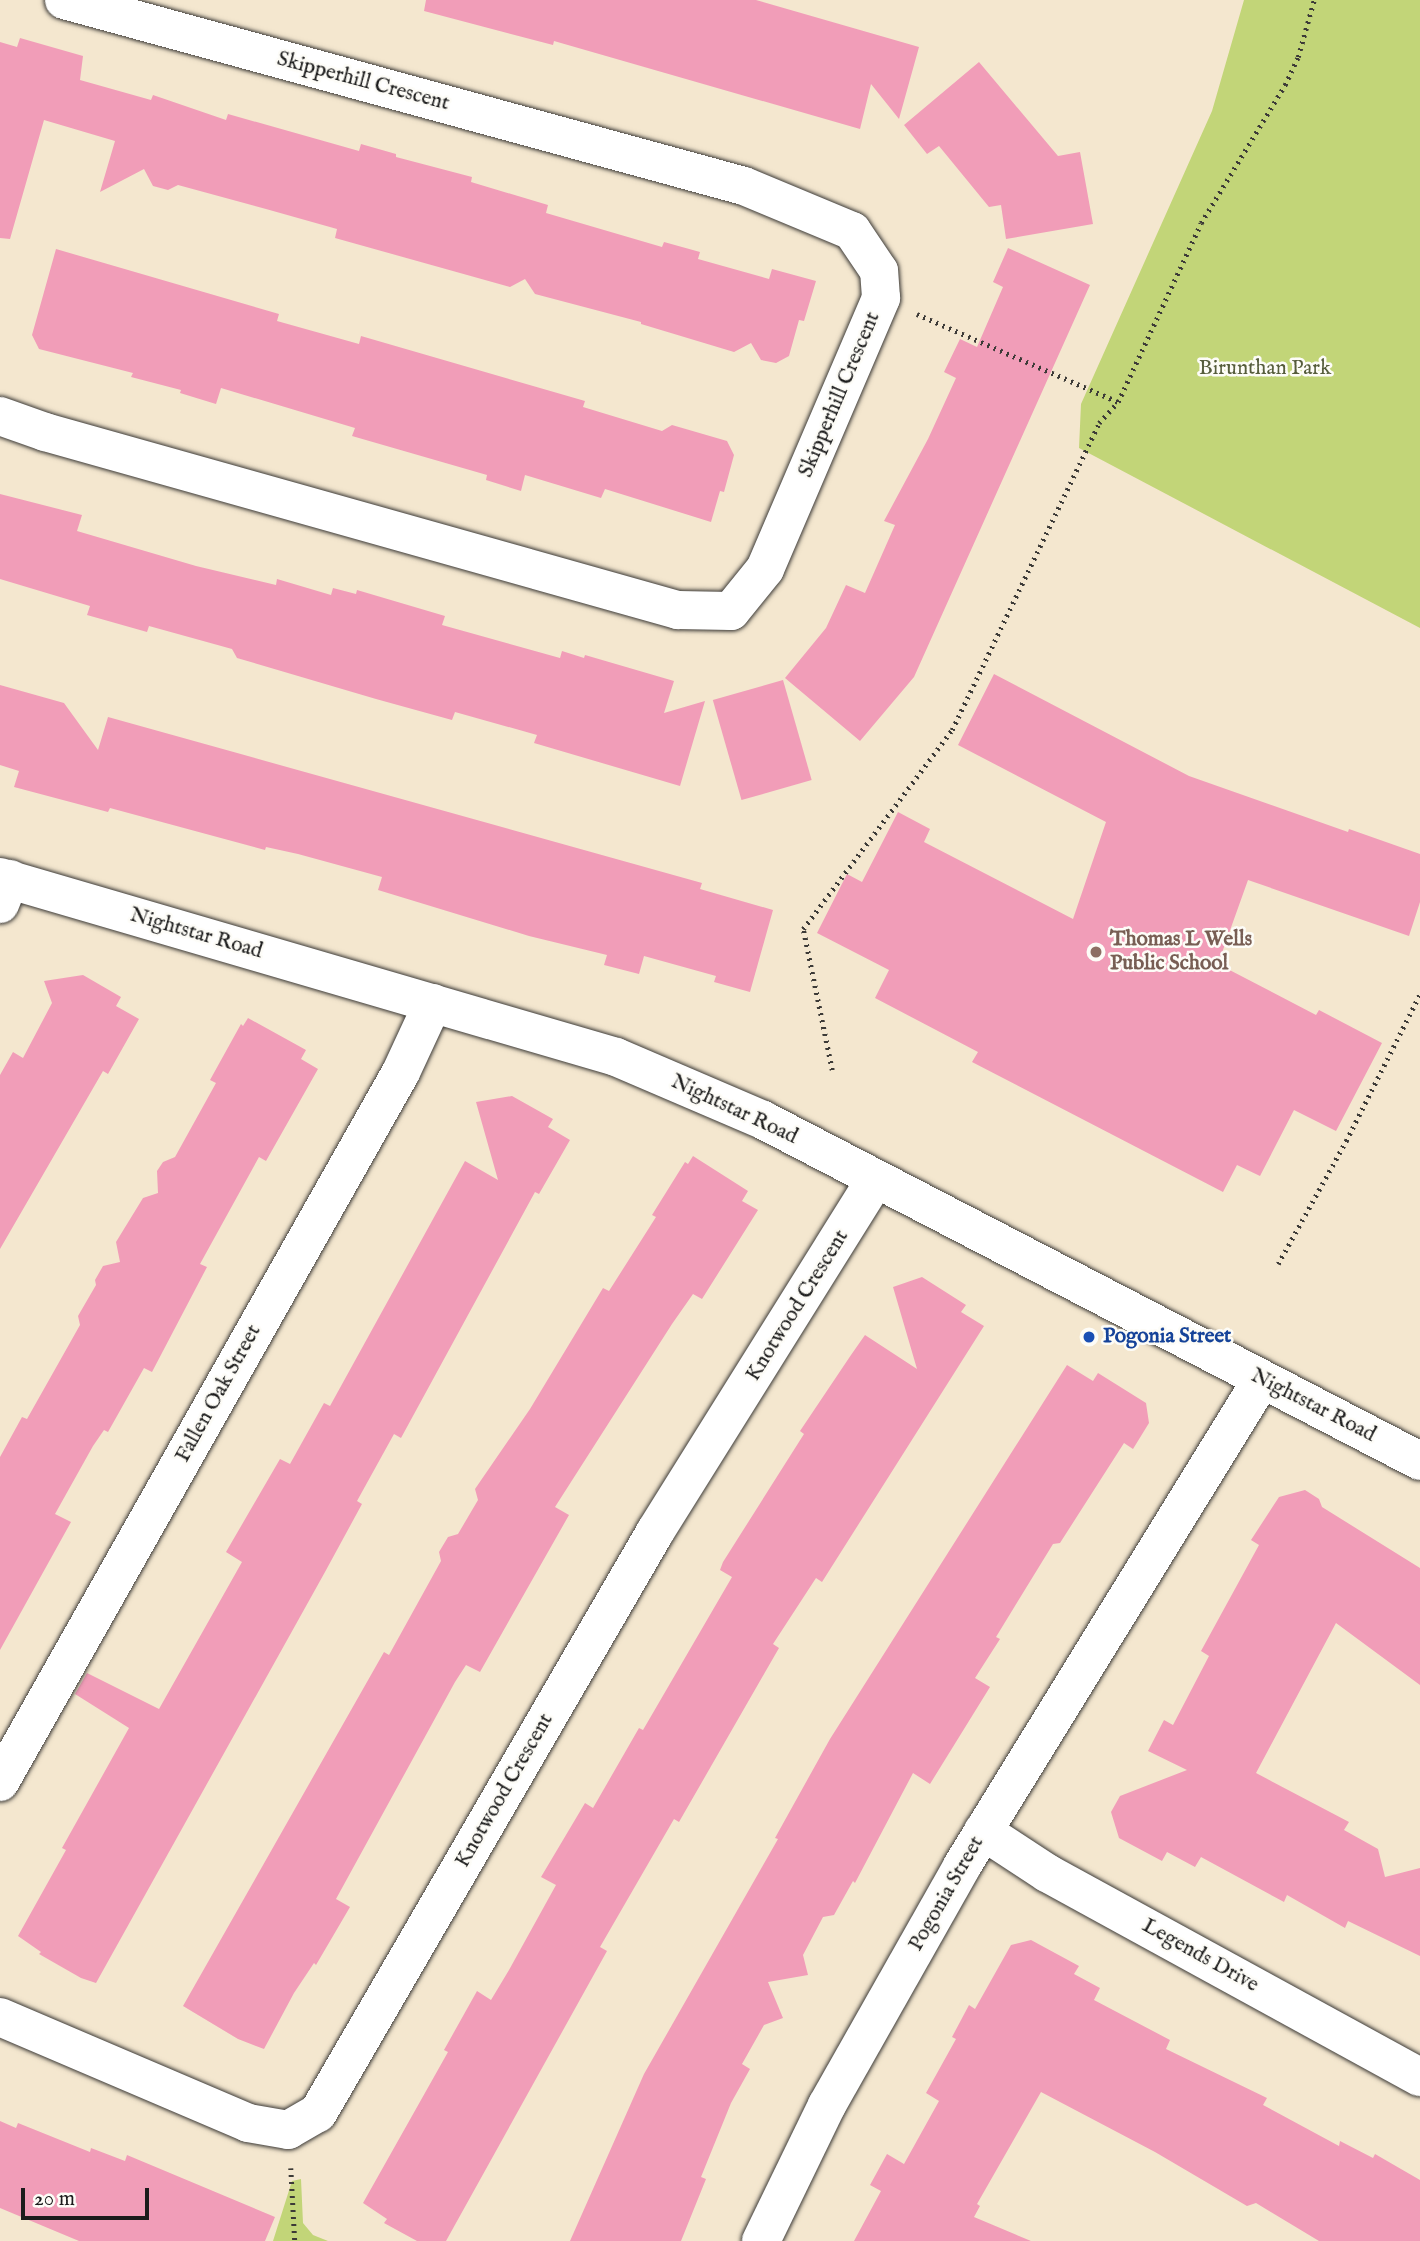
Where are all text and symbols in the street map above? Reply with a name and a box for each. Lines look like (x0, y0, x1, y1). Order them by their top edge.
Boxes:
street label: Skipperhill Crescent (274, 47, 452, 117)
street label: Skipperhill Crescent (794, 309, 886, 481)
park label: Birunthan Park (1199, 356, 1331, 382)
street label: Nightstar Road (127, 903, 265, 965)
place label: Thomas L Wells Public School (1110, 927, 1252, 977)
marker: Thomas L Wells Public School (1088, 944, 1104, 960)
street label: Nightstar Road (667, 1070, 801, 1150)
street label: Knotwood Crescent (741, 1226, 855, 1386)
street label: Fallen Oak Street (171, 1321, 267, 1467)
place label: Pogonia Street (1103, 1324, 1231, 1350)
marker: Pogonia Street (1081, 1329, 1097, 1345)
street label: Nightstar Road (1246, 1364, 1380, 1448)
street label: Knotwood Crescent (451, 1710, 559, 1872)
street label: Pogonia Street (904, 1832, 990, 1956)
street label: Legends Drive (1137, 1914, 1263, 1998)
scale bar (24, 2174, 152, 2218)
text: 20 m (34, 2186, 75, 2213)

